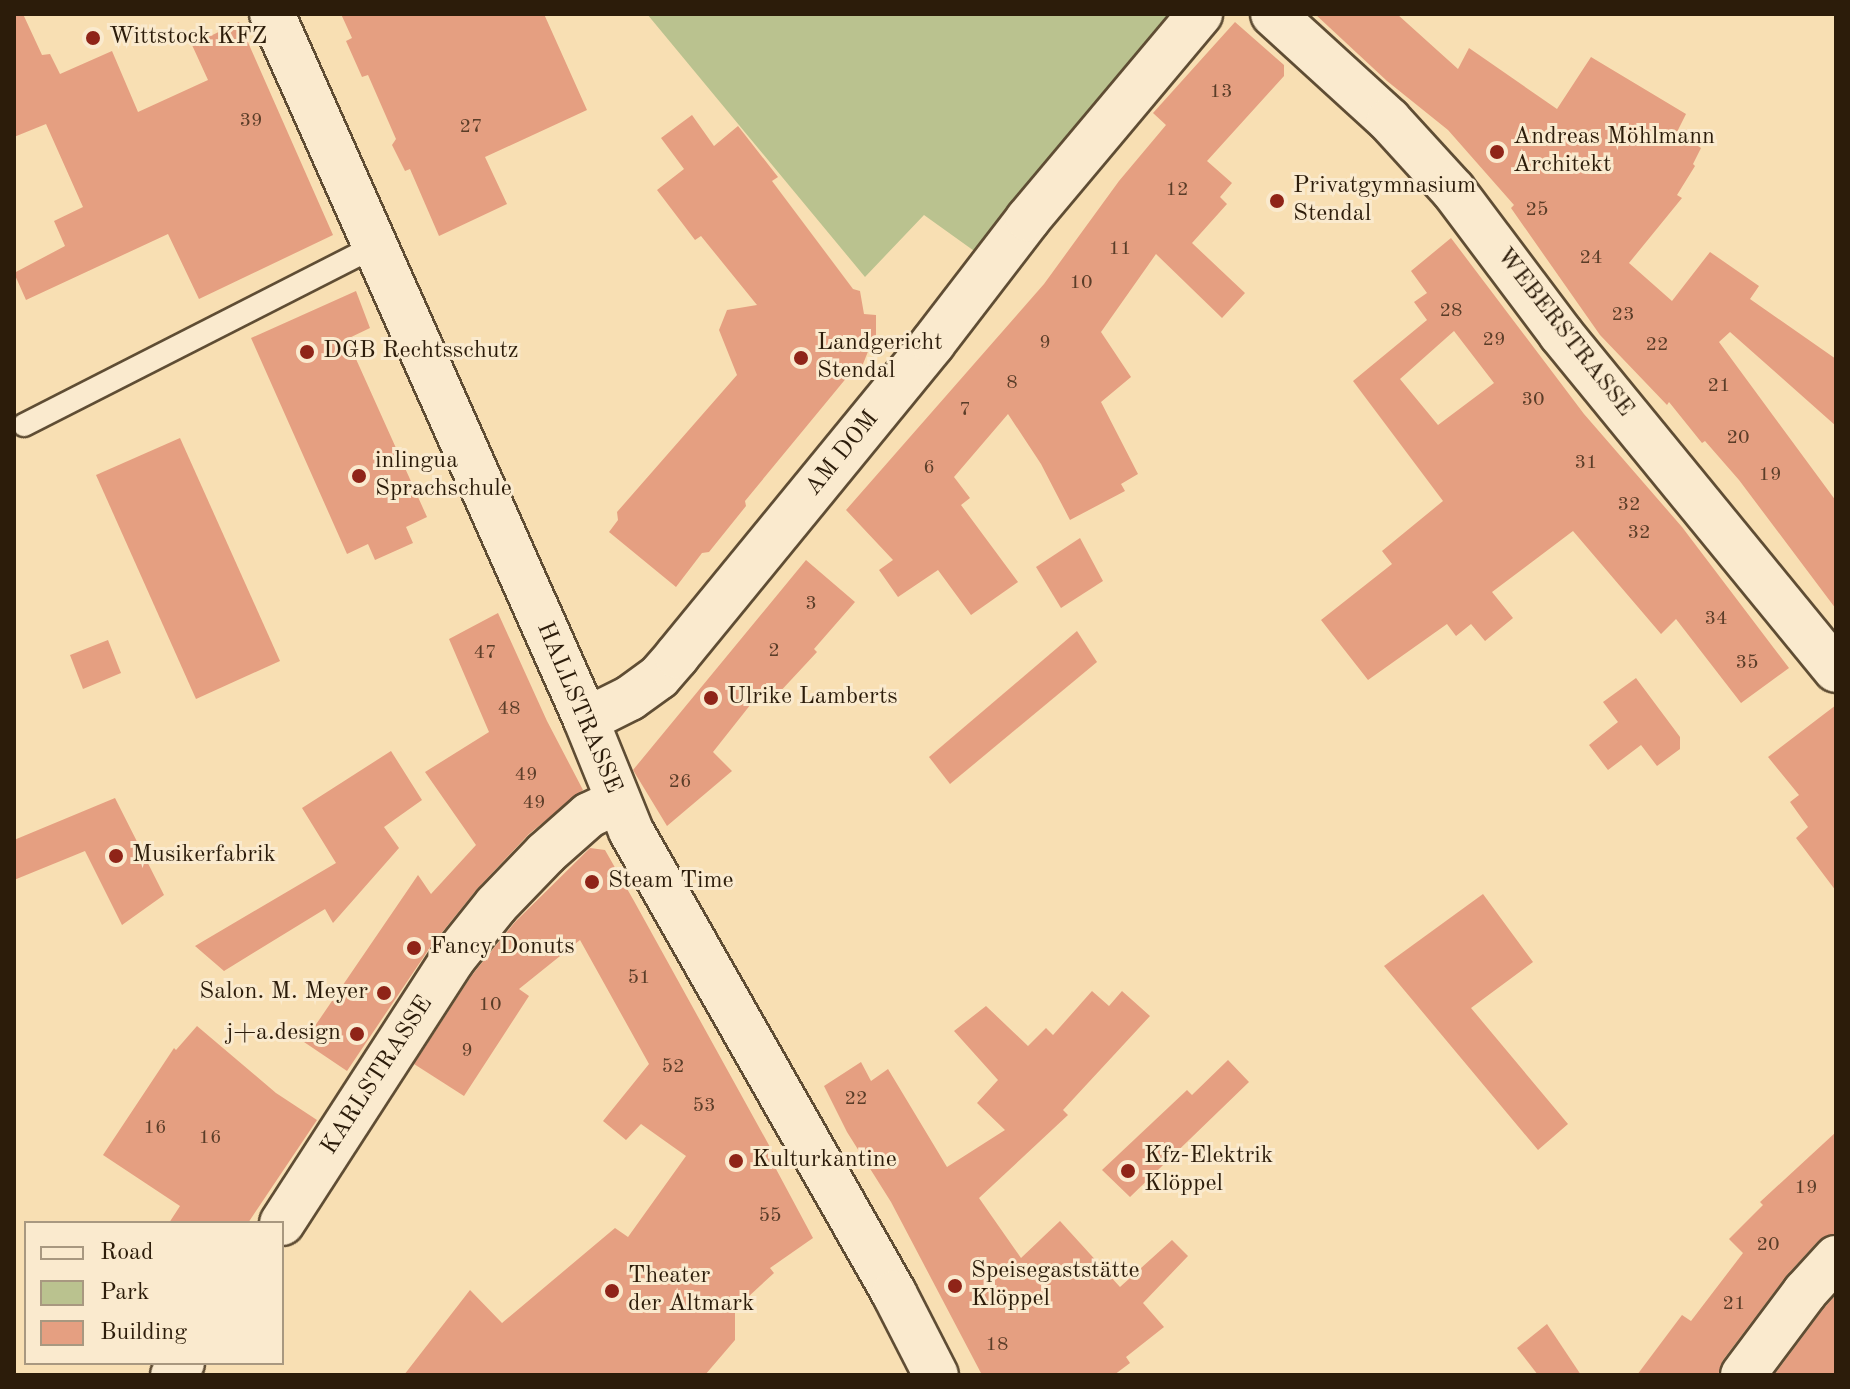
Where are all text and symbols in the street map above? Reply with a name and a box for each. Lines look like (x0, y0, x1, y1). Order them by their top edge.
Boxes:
place label: Wittstock KFZ (109, 24, 267, 52)
marker: Wittstock KFZ (84, 29, 102, 47)
house number: 13 (1209, 80, 1233, 104)
house number: 39 (239, 109, 263, 133)
house number: 27 (459, 115, 483, 139)
place label: Andreas Möhlmann Architekt (1513, 124, 1715, 180)
marker: Andreas Möhlmann Architekt (1488, 143, 1506, 161)
place label: Privatgymnasium Stendal (1293, 173, 1476, 229)
house number: 12 (1165, 178, 1189, 202)
marker: Privatgymnasium Stendal (1268, 192, 1286, 210)
house number: 25 (1525, 198, 1549, 222)
house number: 11 (1108, 237, 1132, 261)
street label: WEBERSTRASSE (1489, 243, 1639, 423)
house number: 24 (1579, 246, 1603, 270)
house number: 10 (1069, 271, 1093, 295)
house number: 28 (1439, 299, 1463, 323)
house number: 23 (1611, 303, 1635, 327)
house number: 29 (1482, 328, 1506, 352)
place label: Landgericht Stendal (817, 330, 943, 386)
house number: 9 (1039, 331, 1051, 355)
house number: 22 (1645, 333, 1669, 357)
place label: DGB Rechtsschutz (323, 338, 519, 366)
marker: DGB Rechtsschutz (298, 343, 316, 361)
marker: Landgericht Stendal (792, 349, 810, 367)
house number: 8 (1006, 371, 1018, 395)
house number: 21 (1707, 374, 1731, 398)
house number: 30 (1521, 388, 1545, 412)
house number: 7 (959, 398, 971, 422)
street label: AM DOM (800, 406, 886, 502)
house number: 20 (1726, 426, 1750, 450)
place label: inlingua Sprachschule (375, 448, 512, 504)
house number: 31 (1574, 451, 1598, 475)
house number: 6 (923, 456, 935, 480)
house number: 19 (1758, 463, 1782, 487)
marker: inlingua Sprachschule (350, 467, 368, 485)
house number: 32 (1617, 493, 1641, 517)
house number: 32 (1627, 521, 1651, 545)
house number: 3 (805, 592, 817, 616)
house number: 34 (1704, 607, 1728, 631)
street label: HALLSTRASSE (529, 618, 627, 798)
house number: 2 (768, 639, 780, 663)
house number: 47 (473, 641, 497, 665)
house number: 35 (1735, 651, 1759, 675)
place label: Ulrike Lamberts (727, 684, 898, 712)
marker: Ulrike Lamberts (702, 689, 720, 707)
house number: 48 (497, 697, 521, 721)
house number: 49 (514, 763, 538, 787)
house number: 26 (668, 770, 692, 794)
house number: 49 (522, 791, 546, 815)
place label: Musikerfabrik (132, 842, 276, 870)
marker: Musikerfabrik (107, 847, 125, 865)
place label: Steam Time (608, 868, 734, 896)
marker: Steam Time (583, 873, 601, 891)
place label: Fancy Donuts (430, 934, 575, 962)
marker: Fancy Donuts (405, 939, 423, 957)
house number: 51 (627, 966, 651, 990)
place label: Salon. M. Meyer (199, 979, 368, 1007)
marker: Salon. M. Meyer (375, 984, 393, 1002)
street label: KARLSTRASSE (316, 991, 440, 1161)
house number: 10 (478, 993, 502, 1017)
place label: j+a.design (226, 1020, 341, 1048)
marker: j+a.design (348, 1025, 366, 1043)
house number: 9 (461, 1039, 473, 1063)
house number: 52 (661, 1055, 685, 1079)
house number: 22 (844, 1087, 868, 1111)
house number: 53 (692, 1094, 716, 1118)
house number: 16 (143, 1116, 167, 1140)
house number: 16 (198, 1126, 222, 1150)
place label: Kfz-Elektrik Klöppel (1144, 1143, 1273, 1199)
place label: Kulturkantine (752, 1147, 897, 1175)
marker: Kulturkantine (727, 1152, 745, 1170)
marker: Kfz-Elektrik Klöppel (1119, 1162, 1137, 1180)
house number: 19 (1794, 1176, 1818, 1200)
house number: 55 (758, 1204, 782, 1228)
legend (24, 1221, 284, 1365)
house number: 20 (1756, 1233, 1780, 1257)
text: Road (100, 1241, 153, 1265)
place label: Speisegaststätte Klöppel (971, 1258, 1139, 1314)
place label: Theater der Altmark (628, 1263, 755, 1319)
marker: Speisegaststätte Klöppel (946, 1277, 964, 1295)
text: Park (100, 1281, 149, 1305)
marker: Theater der Altmark (603, 1282, 621, 1300)
house number: 21 (1722, 1292, 1746, 1316)
text: Building (100, 1321, 187, 1345)
house number: 18 (985, 1333, 1009, 1357)

